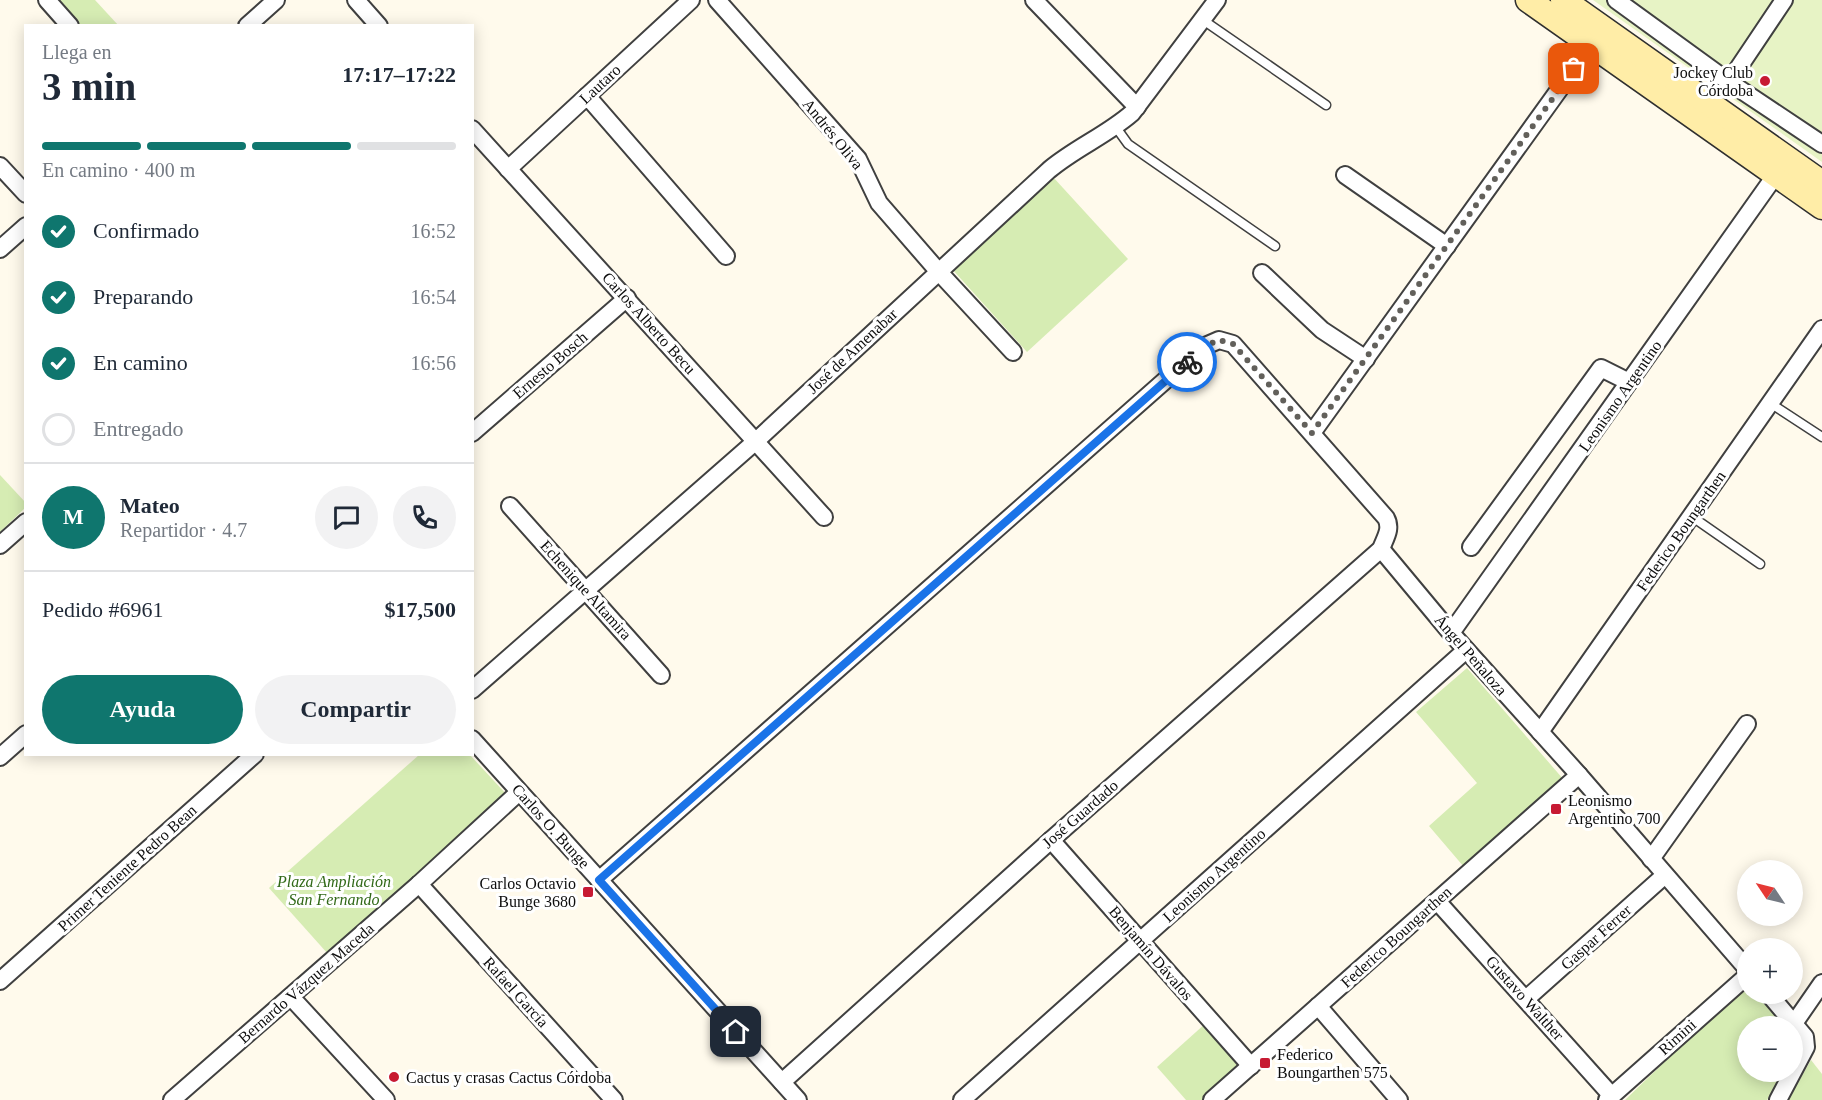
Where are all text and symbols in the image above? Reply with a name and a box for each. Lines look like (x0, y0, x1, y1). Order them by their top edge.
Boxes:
text: Llega en (42, 41, 111, 63)
pin (1548, 43, 1599, 94)
icon: bag (1557, 52, 1590, 85)
street label: Lautaro (576, 61, 624, 107)
text: 17:17–17:22 (342, 62, 456, 87)
place label: Jockey Club Córdoba (1673, 64, 1753, 99)
text: 3 min (42, 65, 136, 108)
marker: Jockey Club Córdoba (1758, 74, 1772, 88)
street label: Andrés Oliva (799, 95, 867, 173)
text: En camino · 400 m (42, 159, 195, 181)
icon: check (42, 215, 75, 248)
text: Confirmado (93, 218, 199, 243)
text: 16:52 (410, 220, 456, 242)
street label: Carlos Alberto Becu (599, 269, 699, 377)
icon: check (42, 281, 75, 314)
text: Preparando (93, 284, 193, 309)
text: 16:54 (410, 286, 456, 308)
street label: José de Amenabar (804, 305, 901, 397)
street label: Ernesto Bosch (509, 328, 591, 402)
courier (1157, 332, 1217, 392)
street label: Leonismo Argentino (1575, 337, 1666, 455)
icon: bike (1171, 346, 1204, 379)
icon: check (42, 347, 75, 380)
text: En camino (93, 350, 188, 375)
text: 16:56 (410, 352, 456, 374)
text: Entregado (93, 416, 183, 441)
street label: Federico Boungarthen (1633, 468, 1730, 595)
button: chat (315, 486, 378, 549)
button: phone (393, 486, 456, 549)
text: Mateo (120, 493, 180, 518)
text: M (63, 504, 84, 529)
text: Repartidor · 4.7 (120, 519, 247, 541)
street label: Echenique Altamira (536, 537, 635, 644)
text: Pedido #6961 (42, 597, 164, 622)
text: $17,500 (385, 597, 456, 622)
street label: Ángel Peñaloza (1431, 611, 1511, 699)
button: Ayuda (42, 675, 243, 744)
button: Compartir (255, 675, 456, 744)
street label: José Guardado (1039, 777, 1121, 851)
street label: Carlos O. Bunge (508, 781, 593, 872)
place label: Leonismo Argentino 700 (1568, 792, 1661, 828)
street label: Primer Teniente Pedro Bean (54, 801, 200, 935)
marker: Leonismo Argentino 700 (1549, 802, 1563, 816)
street label: Leonismo Argentino (1159, 825, 1269, 926)
north arrow (1737, 860, 1803, 926)
map controls (1737, 860, 1803, 1082)
park label: Plaza Ampliación San Fernando (276, 873, 391, 908)
place label: Carlos Octavio Bunge 3680 (480, 875, 576, 911)
street label: Federico Boungarthen (1337, 883, 1455, 992)
marker: Carlos Octavio Bunge 3680 (581, 885, 595, 899)
street label: Gaspar Ferrer (1557, 901, 1636, 974)
street label: Benjamín Dávalos (1105, 903, 1196, 1004)
street label: Bernardo Vázquez Maceda (235, 920, 378, 1047)
button: + (1737, 938, 1803, 1004)
street label: Gustavo Walther (1483, 952, 1568, 1044)
street label: Rafael García (480, 953, 552, 1031)
pin (710, 1006, 761, 1057)
icon: home (719, 1015, 752, 1048)
street label: Rimini (1655, 1015, 1700, 1058)
button: − (1737, 1016, 1803, 1082)
place label: Federico Boungarthen 575 (1277, 1046, 1388, 1082)
marker: Federico Boungarthen 575 (1258, 1056, 1272, 1070)
place label: Cactus y crasas Cactus Córdoba (406, 1069, 611, 1087)
marker: Cactus y crasas Cactus Córdoba (387, 1070, 401, 1084)

